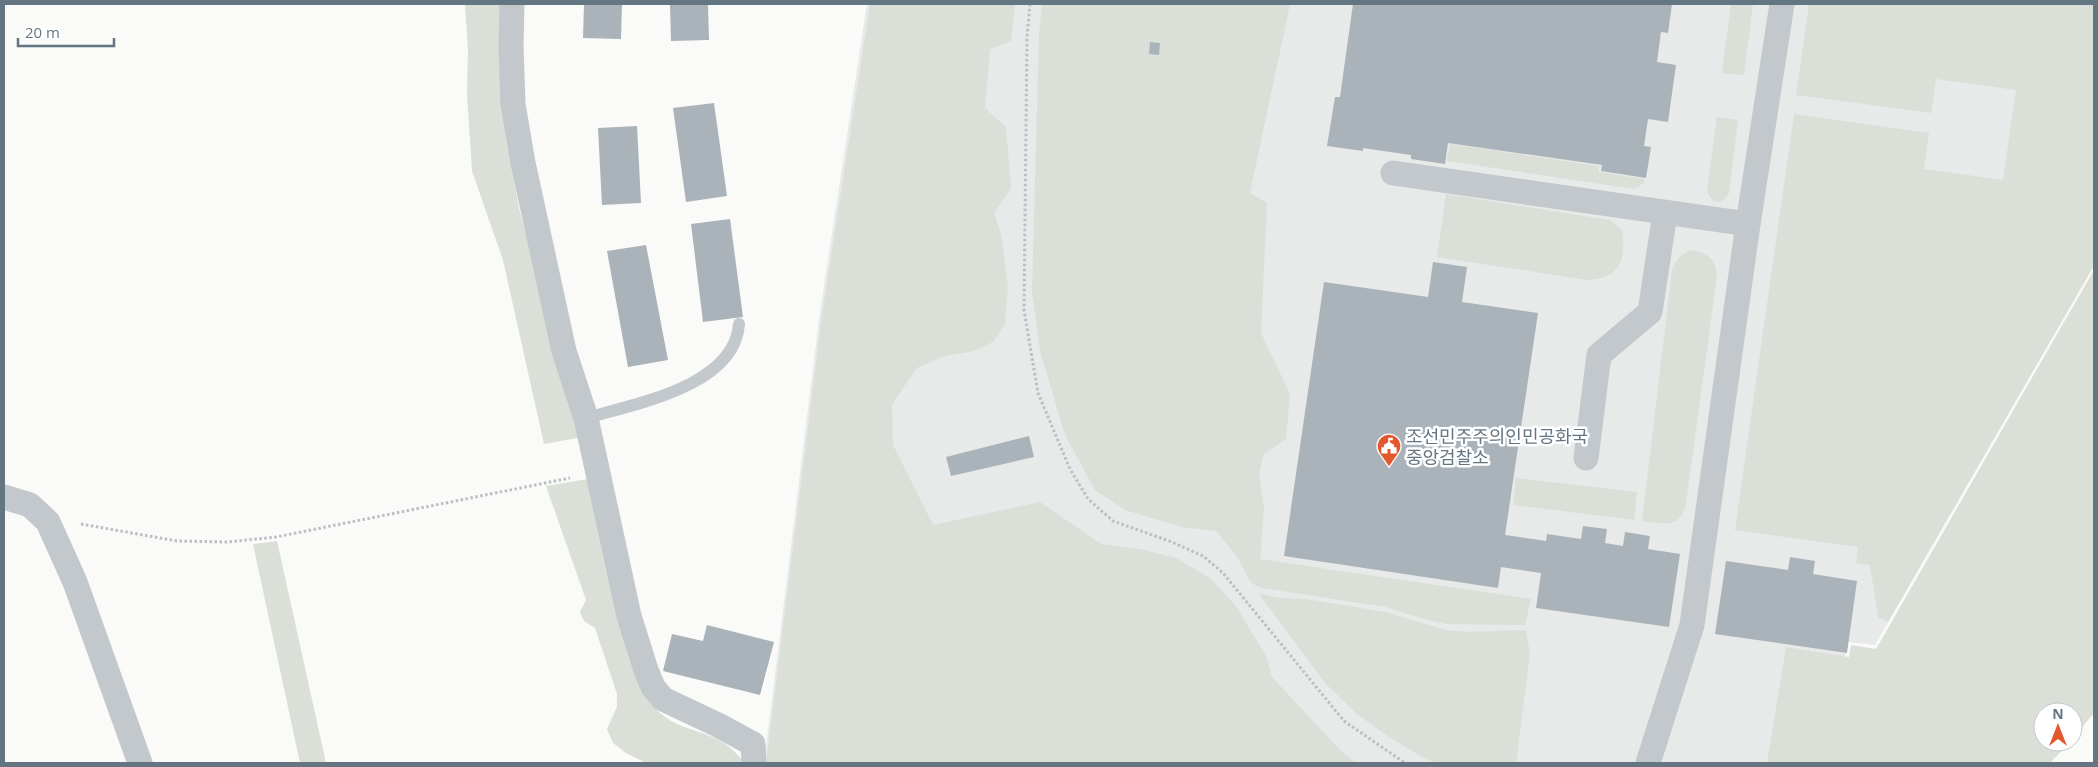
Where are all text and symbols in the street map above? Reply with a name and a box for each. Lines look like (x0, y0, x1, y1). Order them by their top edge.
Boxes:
scale bar (18, 15, 114, 47)
text: 20 m (25, 22, 60, 42)
place label: 조선민주주의인민공화국 중앙검찰소 (1406, 424, 1588, 469)
public building icon: 조선민주주의인민공화국 중앙검찰소 (1376, 433, 1402, 467)
north arrow (2033, 702, 2083, 752)
text: N (2052, 704, 2064, 723)

